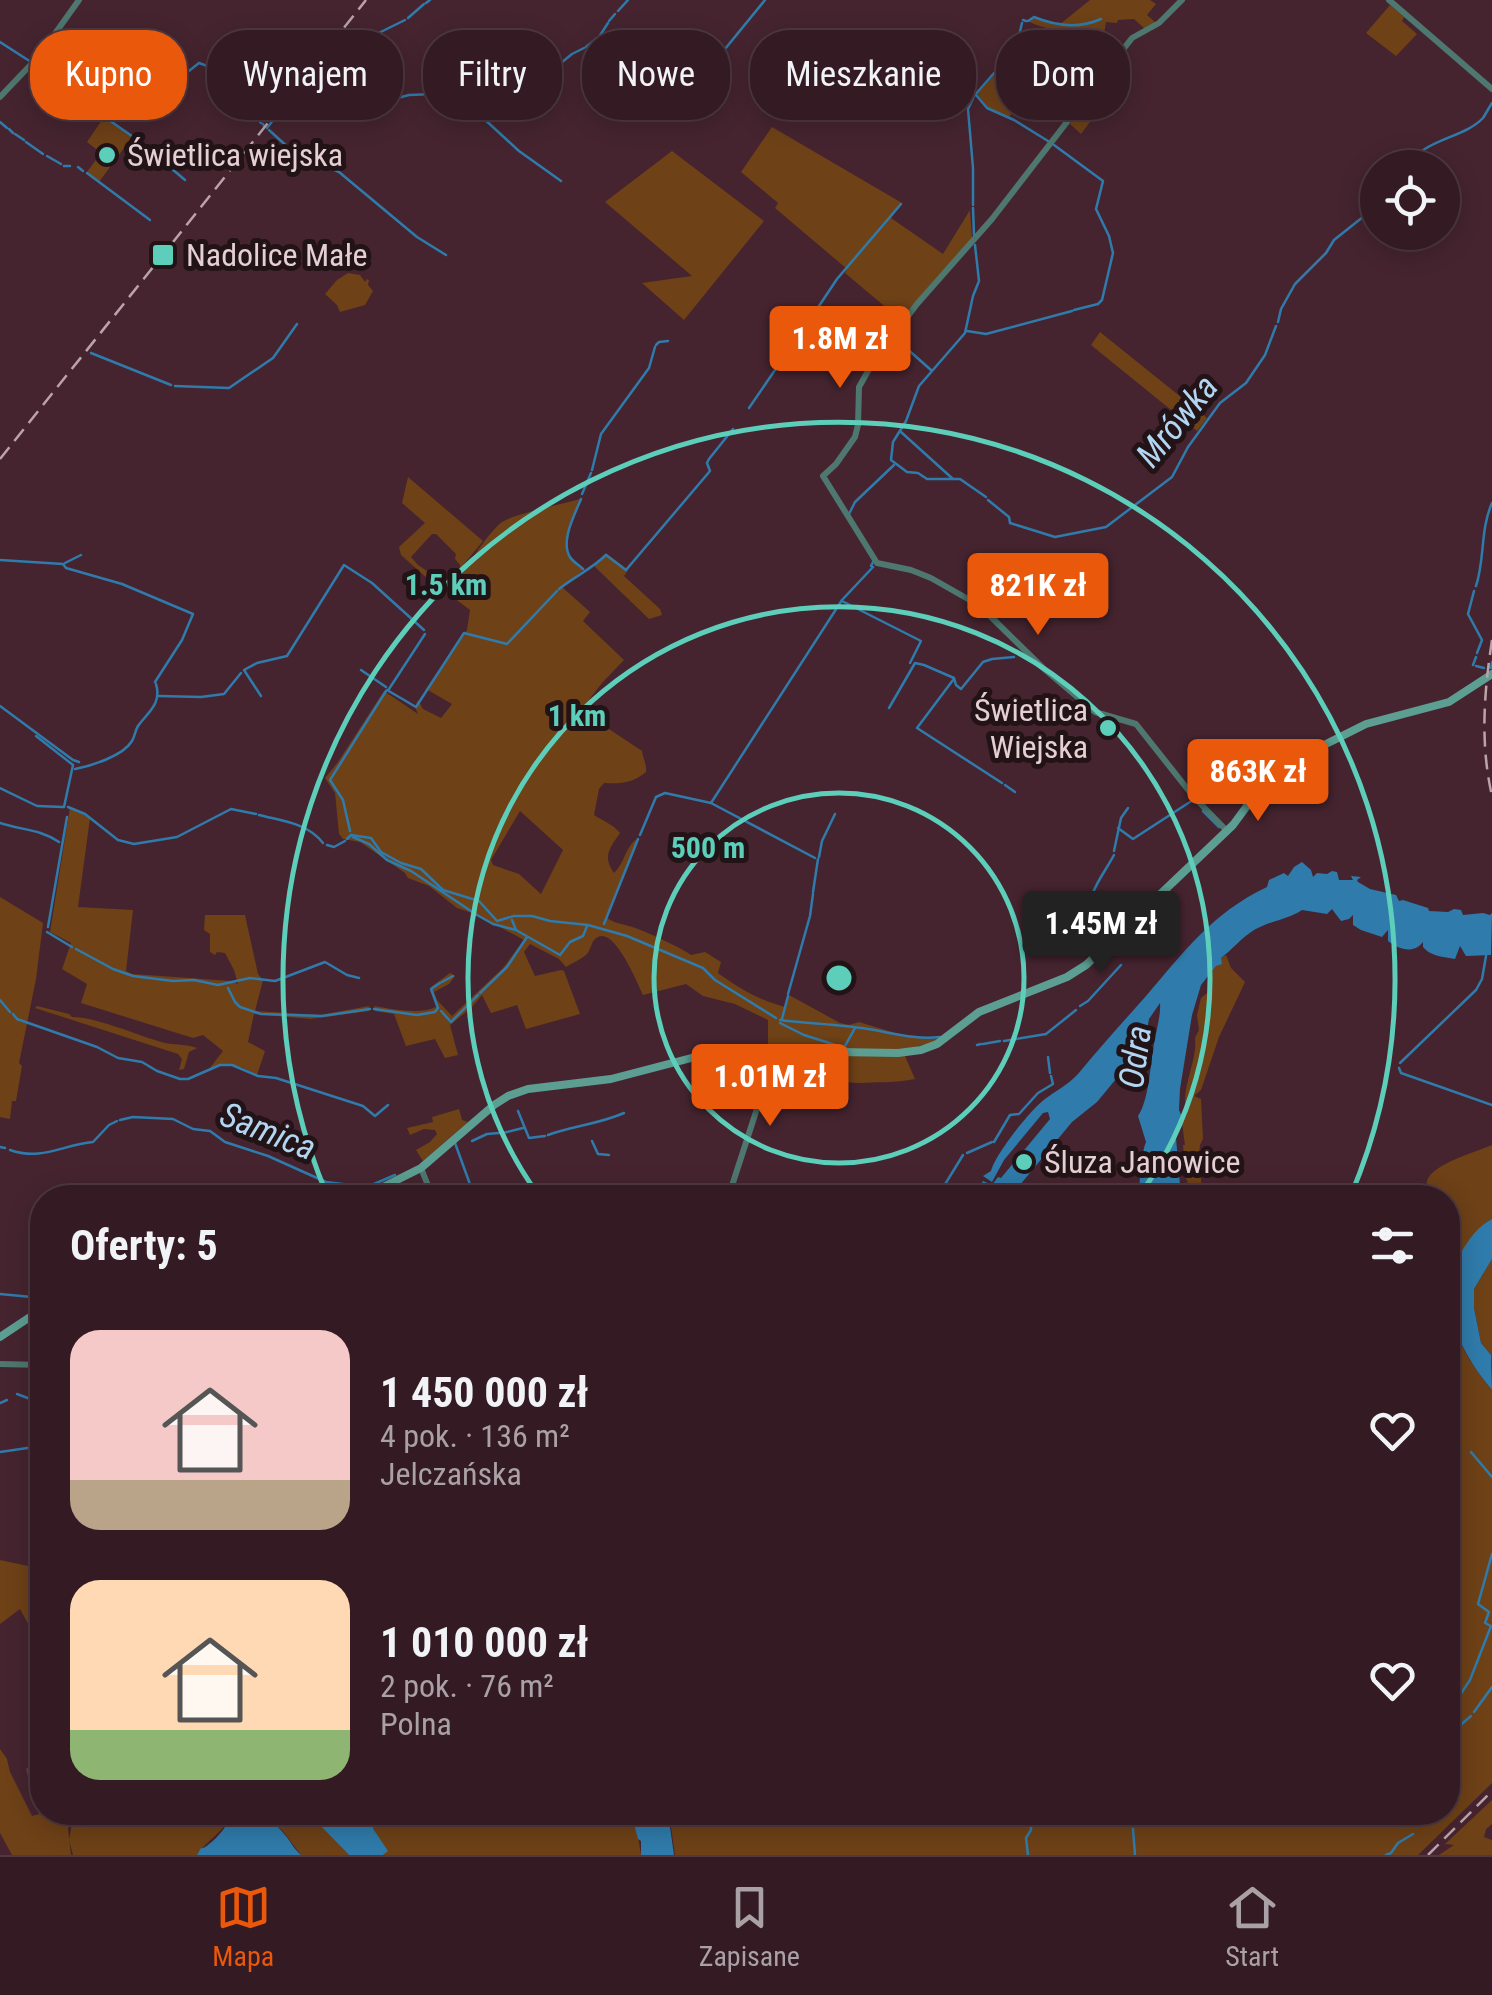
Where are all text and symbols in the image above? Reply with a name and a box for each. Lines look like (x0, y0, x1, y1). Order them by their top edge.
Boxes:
chip: Kupno (30, 30, 187, 120)
chip: Wynajem (207, 30, 403, 120)
chip: Filtry (423, 30, 562, 120)
chip: Nowe (582, 30, 730, 120)
chip: Mieszkanie (750, 30, 976, 120)
chip: Dom (996, 30, 1130, 120)
place label: Świetlica wiejska (127, 136, 343, 174)
marker: Świetlica wiejska (96, 144, 118, 166)
map controls (1360, 150, 1460, 250)
button: locate (1360, 150, 1460, 250)
place label: Nadolice Małe (186, 236, 367, 274)
marker: Nadolice Małe (150, 242, 176, 268)
pin: 1.8M zł (748, 306, 932, 391)
text: 1.8M zł (792, 319, 888, 357)
water label: Mrówka (1128, 367, 1227, 476)
pin: 821K zł (946, 553, 1130, 638)
text: 821K zł (989, 566, 1087, 604)
text: 1.5 km (405, 567, 487, 602)
place label: Świetlica Wiejska (974, 691, 1088, 766)
text: 1 km (548, 698, 606, 733)
marker: Świetlica Wiejska (1097, 717, 1119, 739)
pin: 863K zł (1166, 739, 1350, 824)
text: 863K zł (1209, 752, 1307, 790)
text: 500 m (671, 830, 745, 865)
pin: 1.45M zł (998, 891, 1204, 976)
text: 1.45M zł (1044, 904, 1158, 942)
centre of rings (821, 960, 857, 996)
water label: Odra (1111, 1023, 1160, 1091)
pin: 1.01M zł (667, 1044, 873, 1129)
text: 1.01M zł (713, 1057, 827, 1095)
water label: Samica (214, 1094, 321, 1169)
place label: Śluza Janowice (1044, 1143, 1240, 1181)
marker: Śluza Janowice (1013, 1151, 1035, 1173)
icon: filters (1365, 1218, 1420, 1273)
text: Oferty: 5 (70, 1221, 218, 1270)
text: 1 450 000 zł (380, 1368, 589, 1417)
icon: home (150, 1370, 270, 1490)
icon: heart (1365, 1403, 1420, 1458)
text: 4 pok. · 136 m² (380, 1417, 570, 1455)
text: Jelczańska (380, 1455, 522, 1493)
text: 1 010 000 zł (380, 1618, 589, 1667)
icon: home (150, 1620, 270, 1740)
icon: heart (1365, 1653, 1420, 1708)
text: 2 pok. · 76 m² (380, 1667, 554, 1705)
text: Polna (380, 1705, 452, 1743)
tab: Mapa (212, 1880, 274, 1973)
tab: Zapisane (699, 1880, 800, 1973)
tab: Start (1225, 1880, 1280, 1973)

